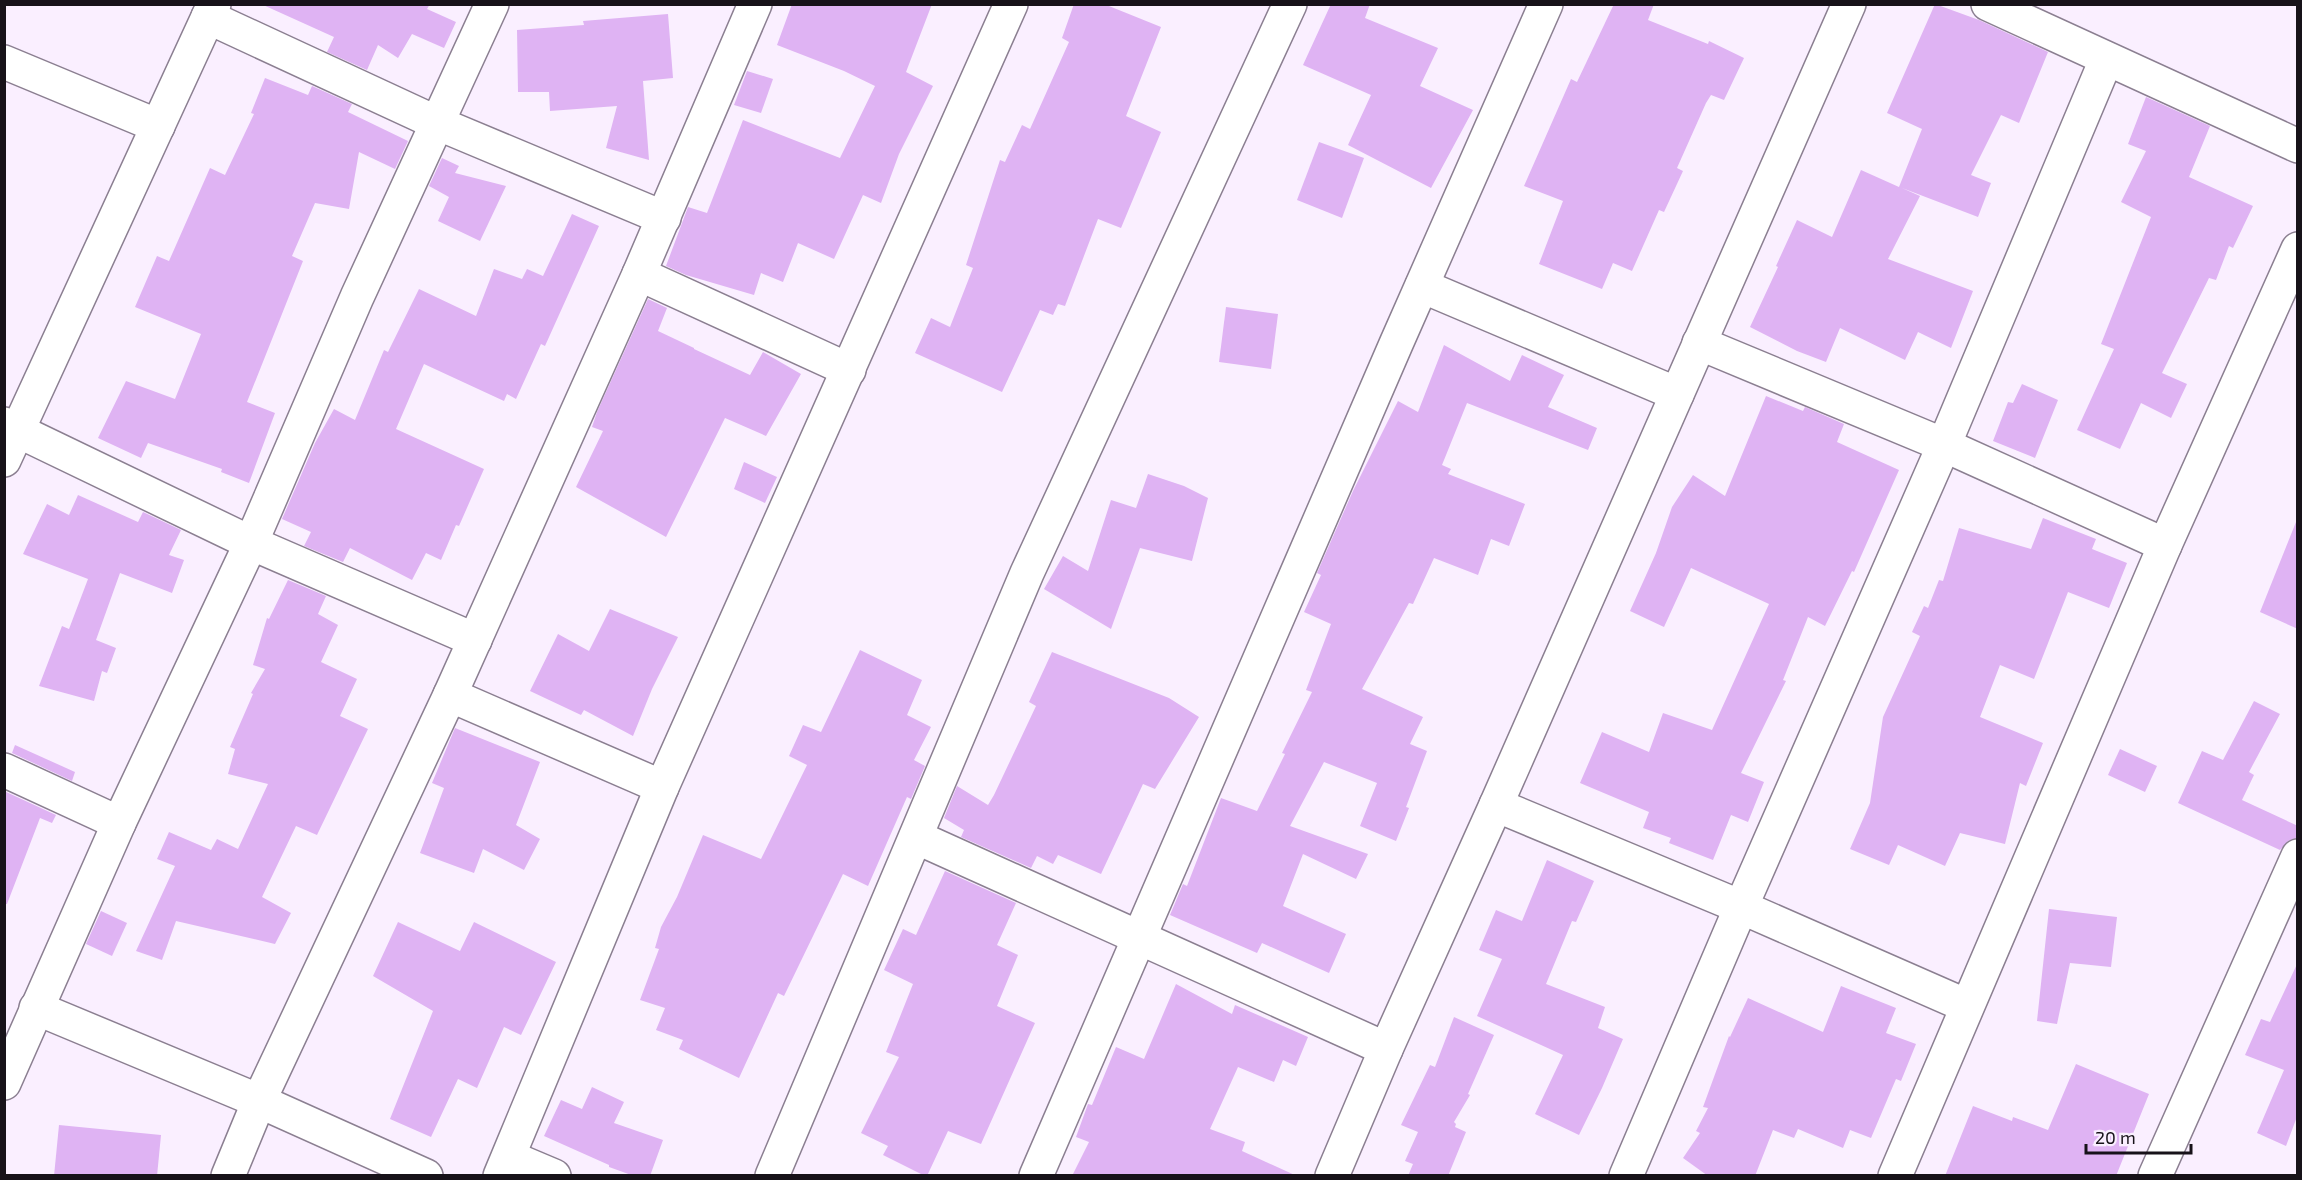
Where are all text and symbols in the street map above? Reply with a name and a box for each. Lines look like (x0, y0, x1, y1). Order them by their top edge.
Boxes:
scale bar (2086, 1117, 2191, 1155)
text: 20 m (2095, 1126, 2136, 1148)

